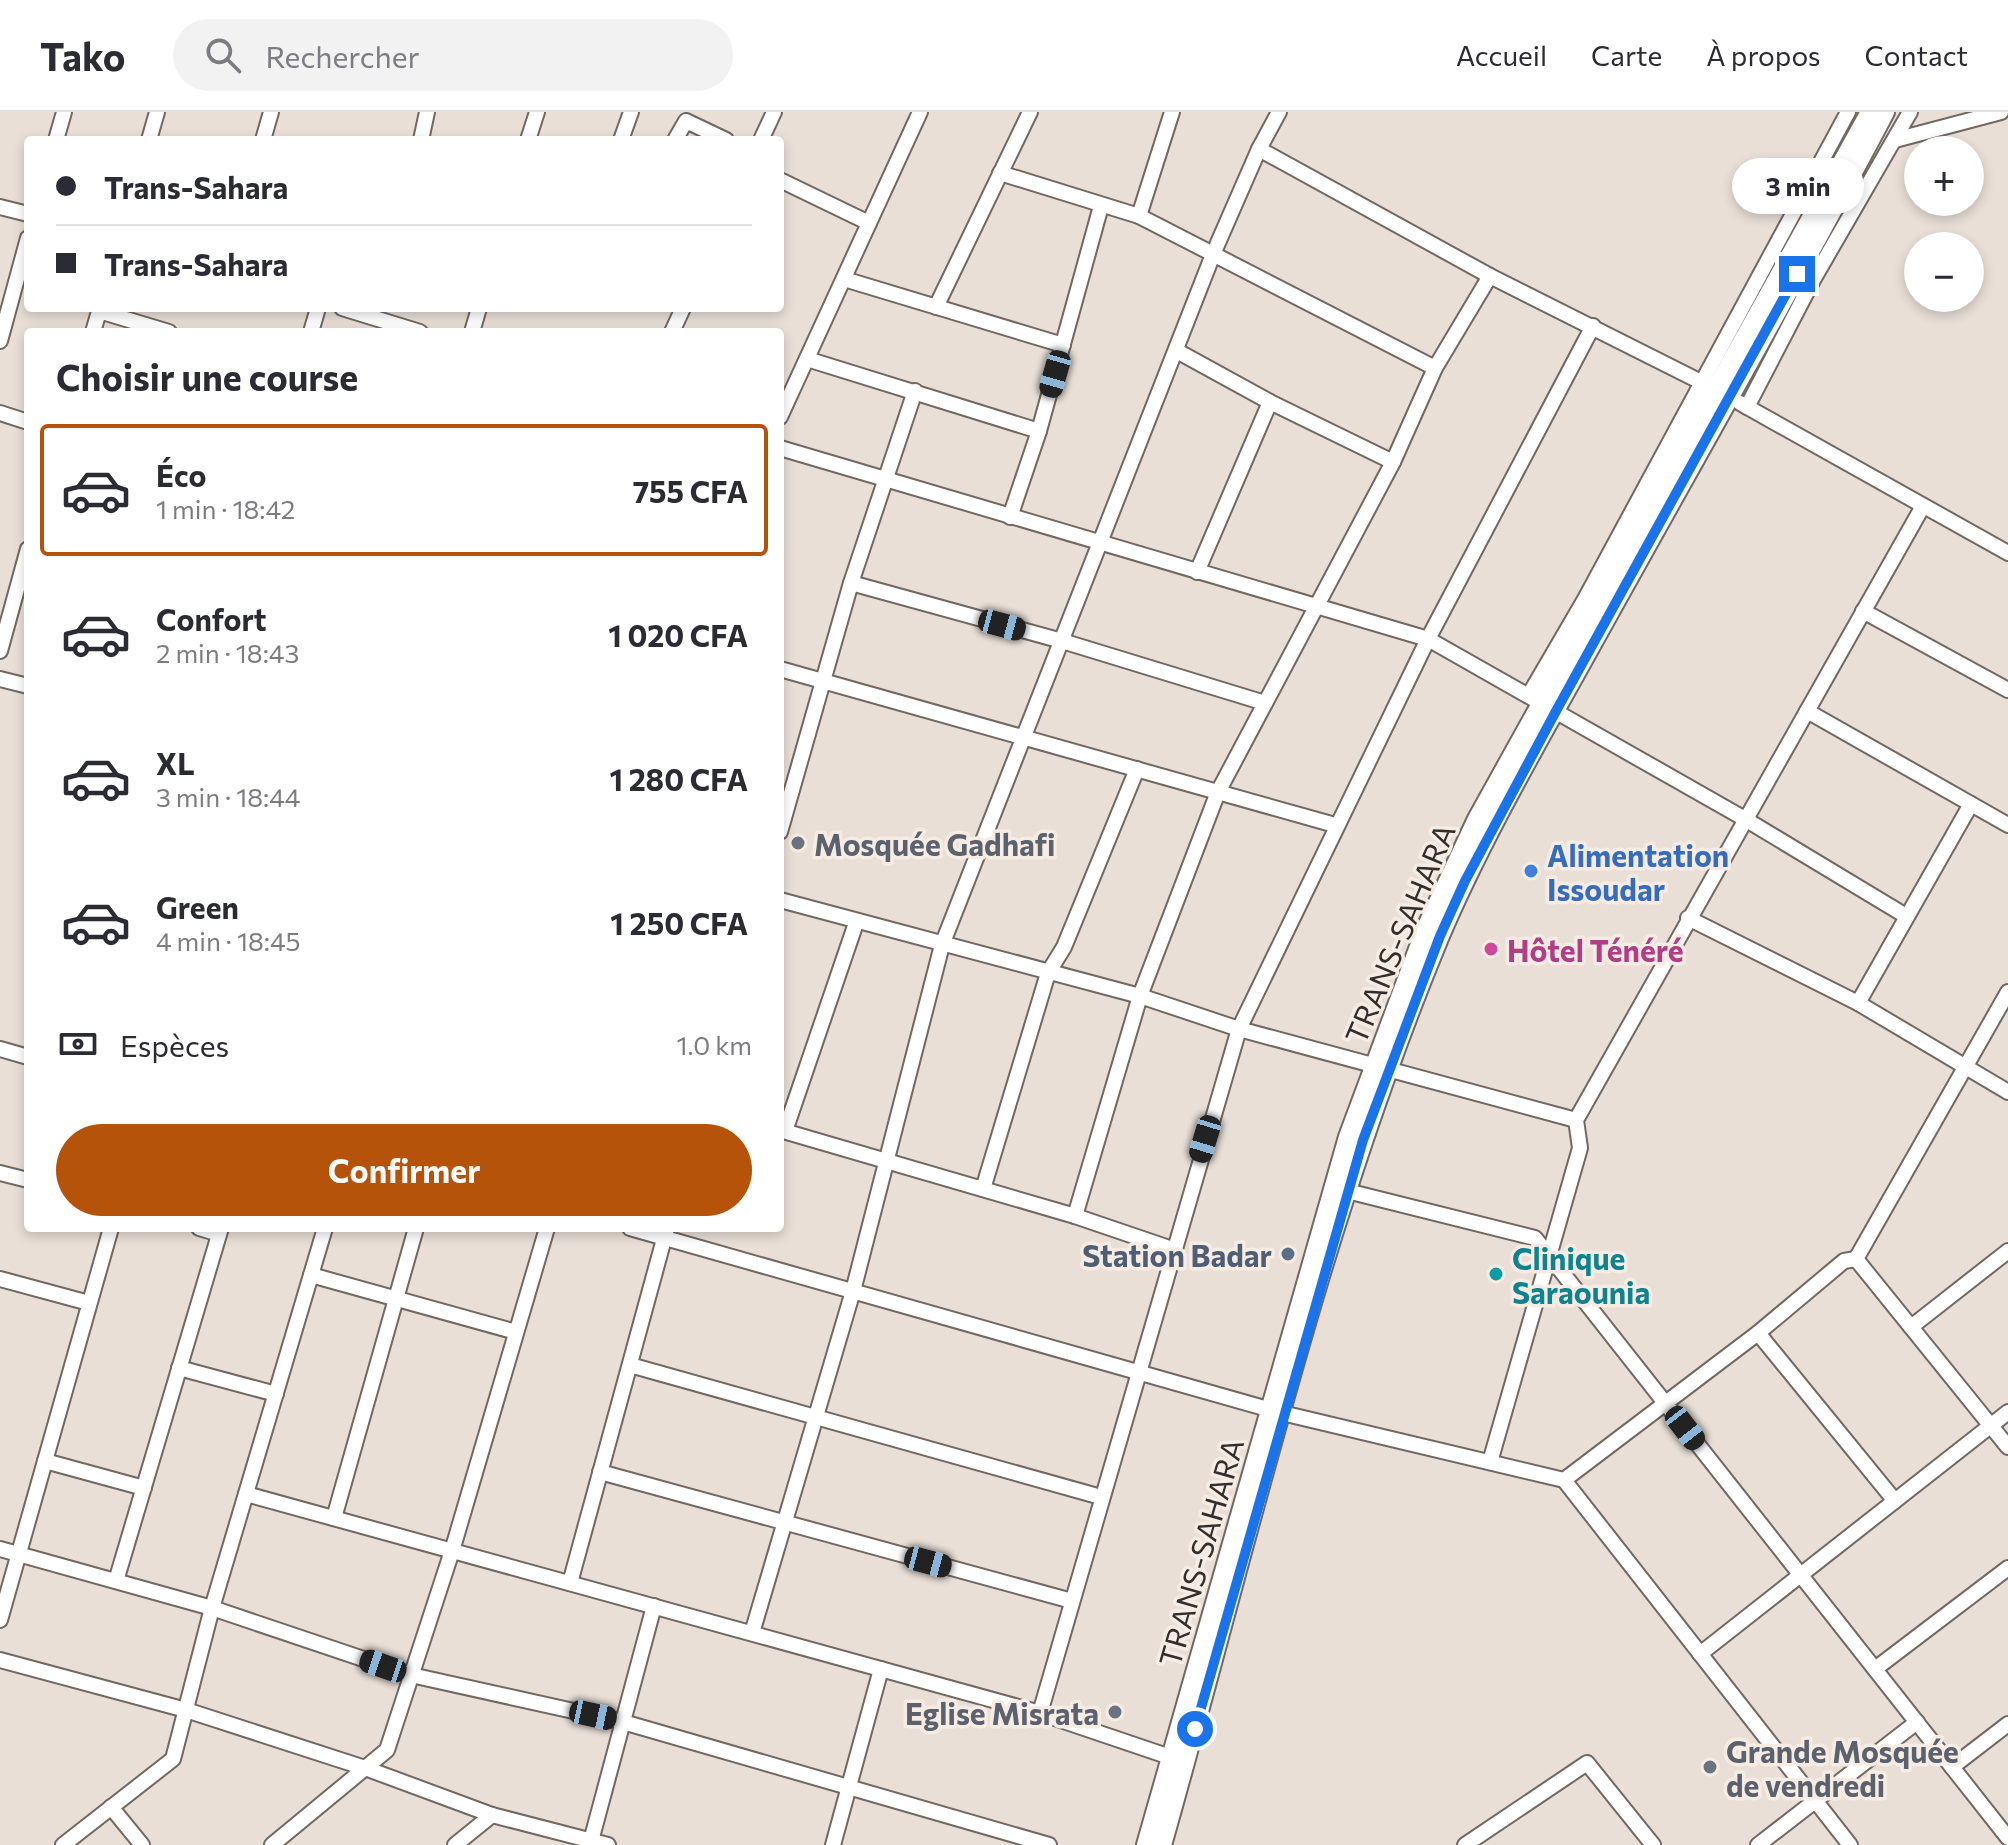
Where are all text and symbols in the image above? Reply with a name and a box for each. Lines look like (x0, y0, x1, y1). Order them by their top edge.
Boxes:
search box (173, 19, 733, 91)
text: Tako (40, 32, 125, 79)
icon: search (201, 33, 245, 77)
text: Rechercher (265, 37, 420, 74)
text: Accueil (1456, 38, 1547, 72)
text: Carte (1591, 38, 1662, 72)
text: À propos (1706, 38, 1821, 72)
text: Contact (1865, 38, 1968, 72)
map controls (1904, 136, 1984, 312)
button: + (1904, 136, 1984, 216)
callout: 3 min (1731, 158, 1863, 214)
text: Trans-Sahara (104, 168, 288, 205)
text: 3 min (1765, 170, 1831, 201)
button: − (1904, 232, 1984, 312)
text: Trans-Sahara (104, 245, 288, 282)
route end (1779, 256, 1815, 292)
car (1037, 348, 1073, 400)
text: Choisir une course (56, 354, 358, 398)
icon: car (60, 454, 132, 526)
text: Éco (156, 456, 206, 493)
text: 755 CFA (633, 472, 748, 509)
text: 1 min · 18:42 (156, 493, 295, 524)
icon: car (60, 598, 132, 670)
text: Confort (156, 600, 267, 637)
car (976, 607, 1028, 643)
text: 1 020 CFA (608, 616, 748, 653)
text: 2 min · 18:43 (156, 637, 299, 668)
icon: car (60, 742, 132, 814)
text: XL (156, 744, 195, 781)
text: 1 280 CFA (609, 760, 748, 797)
text: 3 min · 18:44 (156, 781, 300, 812)
street label: TRANS-SAHARA (1336, 818, 1462, 1048)
place label: Mosquée Gadhafi (814, 825, 1055, 862)
marker: Mosquée Gadhafi (789, 834, 807, 852)
place label: Alimentation Issoudar (1547, 836, 1729, 907)
marker: Alimentation Issoudar (1522, 862, 1540, 880)
icon: car (60, 886, 132, 958)
text: Green (156, 888, 239, 925)
text: 1 250 CFA (610, 904, 748, 941)
text: 4 min · 18:45 (156, 925, 301, 956)
place label: Hôtel Ténéré (1507, 931, 1683, 968)
marker: Hôtel Ténéré (1482, 940, 1500, 958)
icon: cash (56, 1022, 100, 1066)
text: Espèces (120, 1026, 229, 1063)
text: 1.0 km (676, 1029, 752, 1060)
car (1187, 1113, 1223, 1165)
button: Confirmer (56, 1124, 752, 1216)
place label: Station Badar (1082, 1236, 1272, 1273)
place label: Clinique Saraounia (1512, 1239, 1650, 1310)
marker: Station Badar (1279, 1245, 1297, 1263)
marker: Clinique Saraounia (1487, 1265, 1505, 1283)
car (1661, 1402, 1709, 1454)
street label: TRANS-SAHARA (1150, 1434, 1250, 1670)
car (902, 1544, 954, 1580)
car (356, 1647, 410, 1685)
place label: Eglise Misrata (905, 1694, 1099, 1731)
car (567, 1698, 619, 1732)
marker: Eglise Misrata (1106, 1703, 1124, 1721)
route start (1177, 1711, 1213, 1747)
place label: Grande Mosquée de vendredi (1726, 1732, 1959, 1803)
marker: Grande Mosquée de vendredi (1701, 1758, 1719, 1776)

